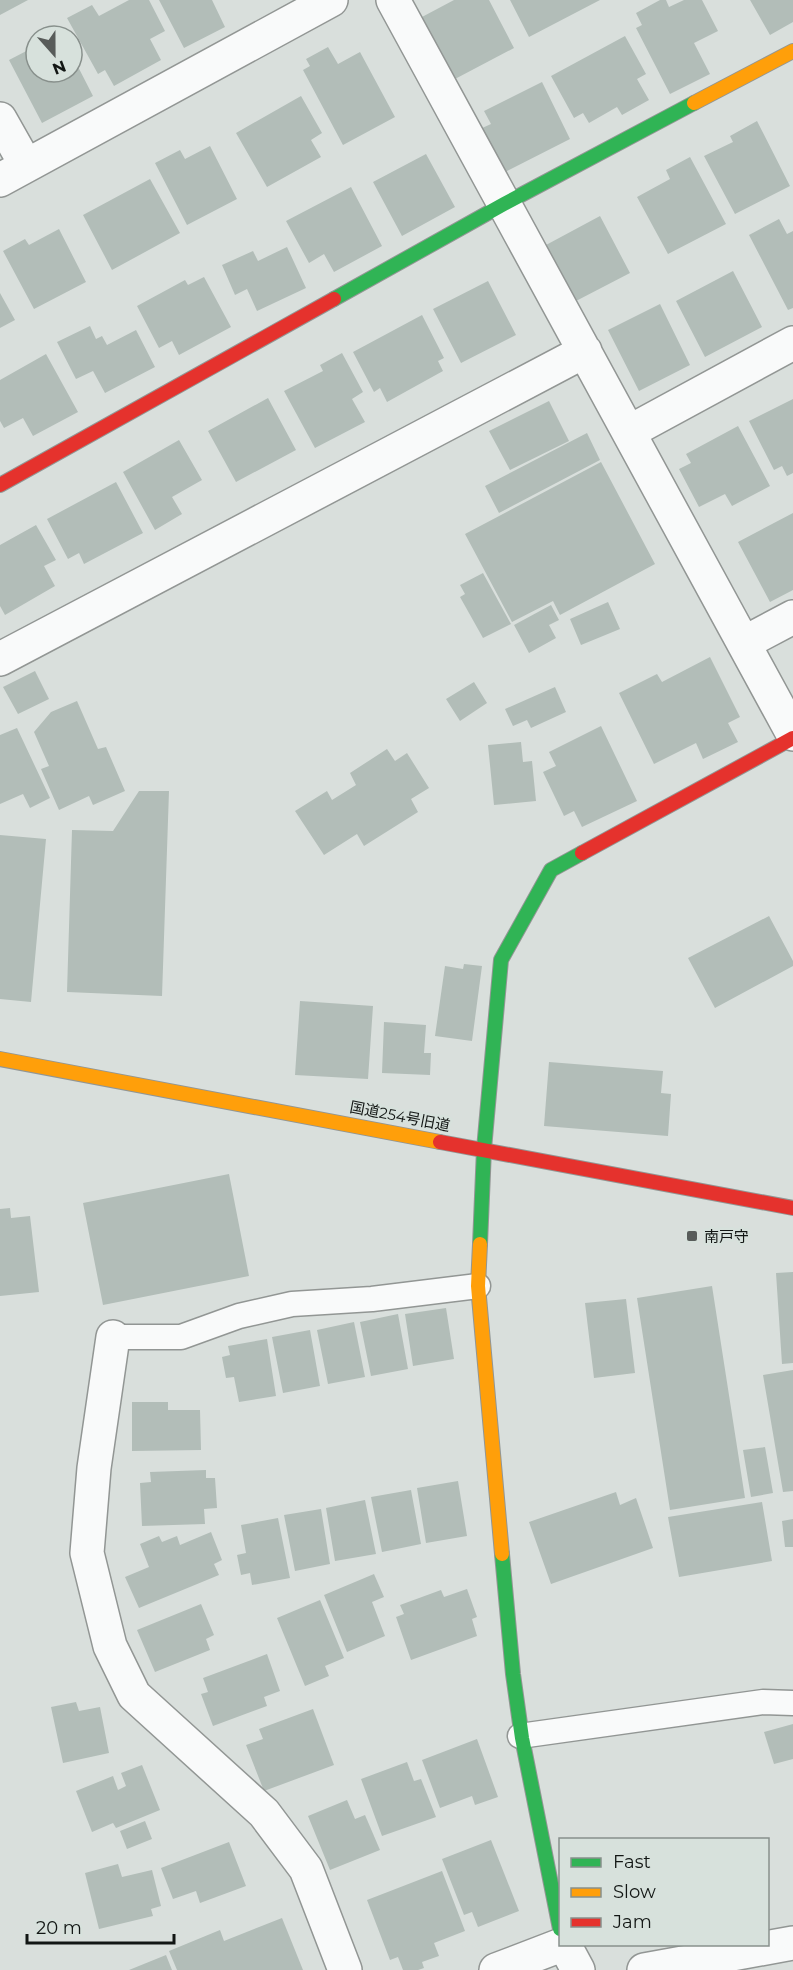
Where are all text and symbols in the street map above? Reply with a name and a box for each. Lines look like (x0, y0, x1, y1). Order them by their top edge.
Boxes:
north arrow (24, 24, 84, 84)
text: N (50, 56, 69, 79)
street label: 国道254号旧道 (348, 1097, 452, 1135)
place label: 南戸守 (704, 1227, 749, 1246)
marker: 南戸守 (685, 1229, 699, 1243)
legend (559, 1838, 769, 1946)
text: Fast (613, 1851, 651, 1873)
text: Slow (613, 1881, 656, 1903)
scale bar (27, 1907, 174, 1945)
text: Jam (612, 1911, 652, 1933)
text: 20 m (36, 1917, 82, 1939)

